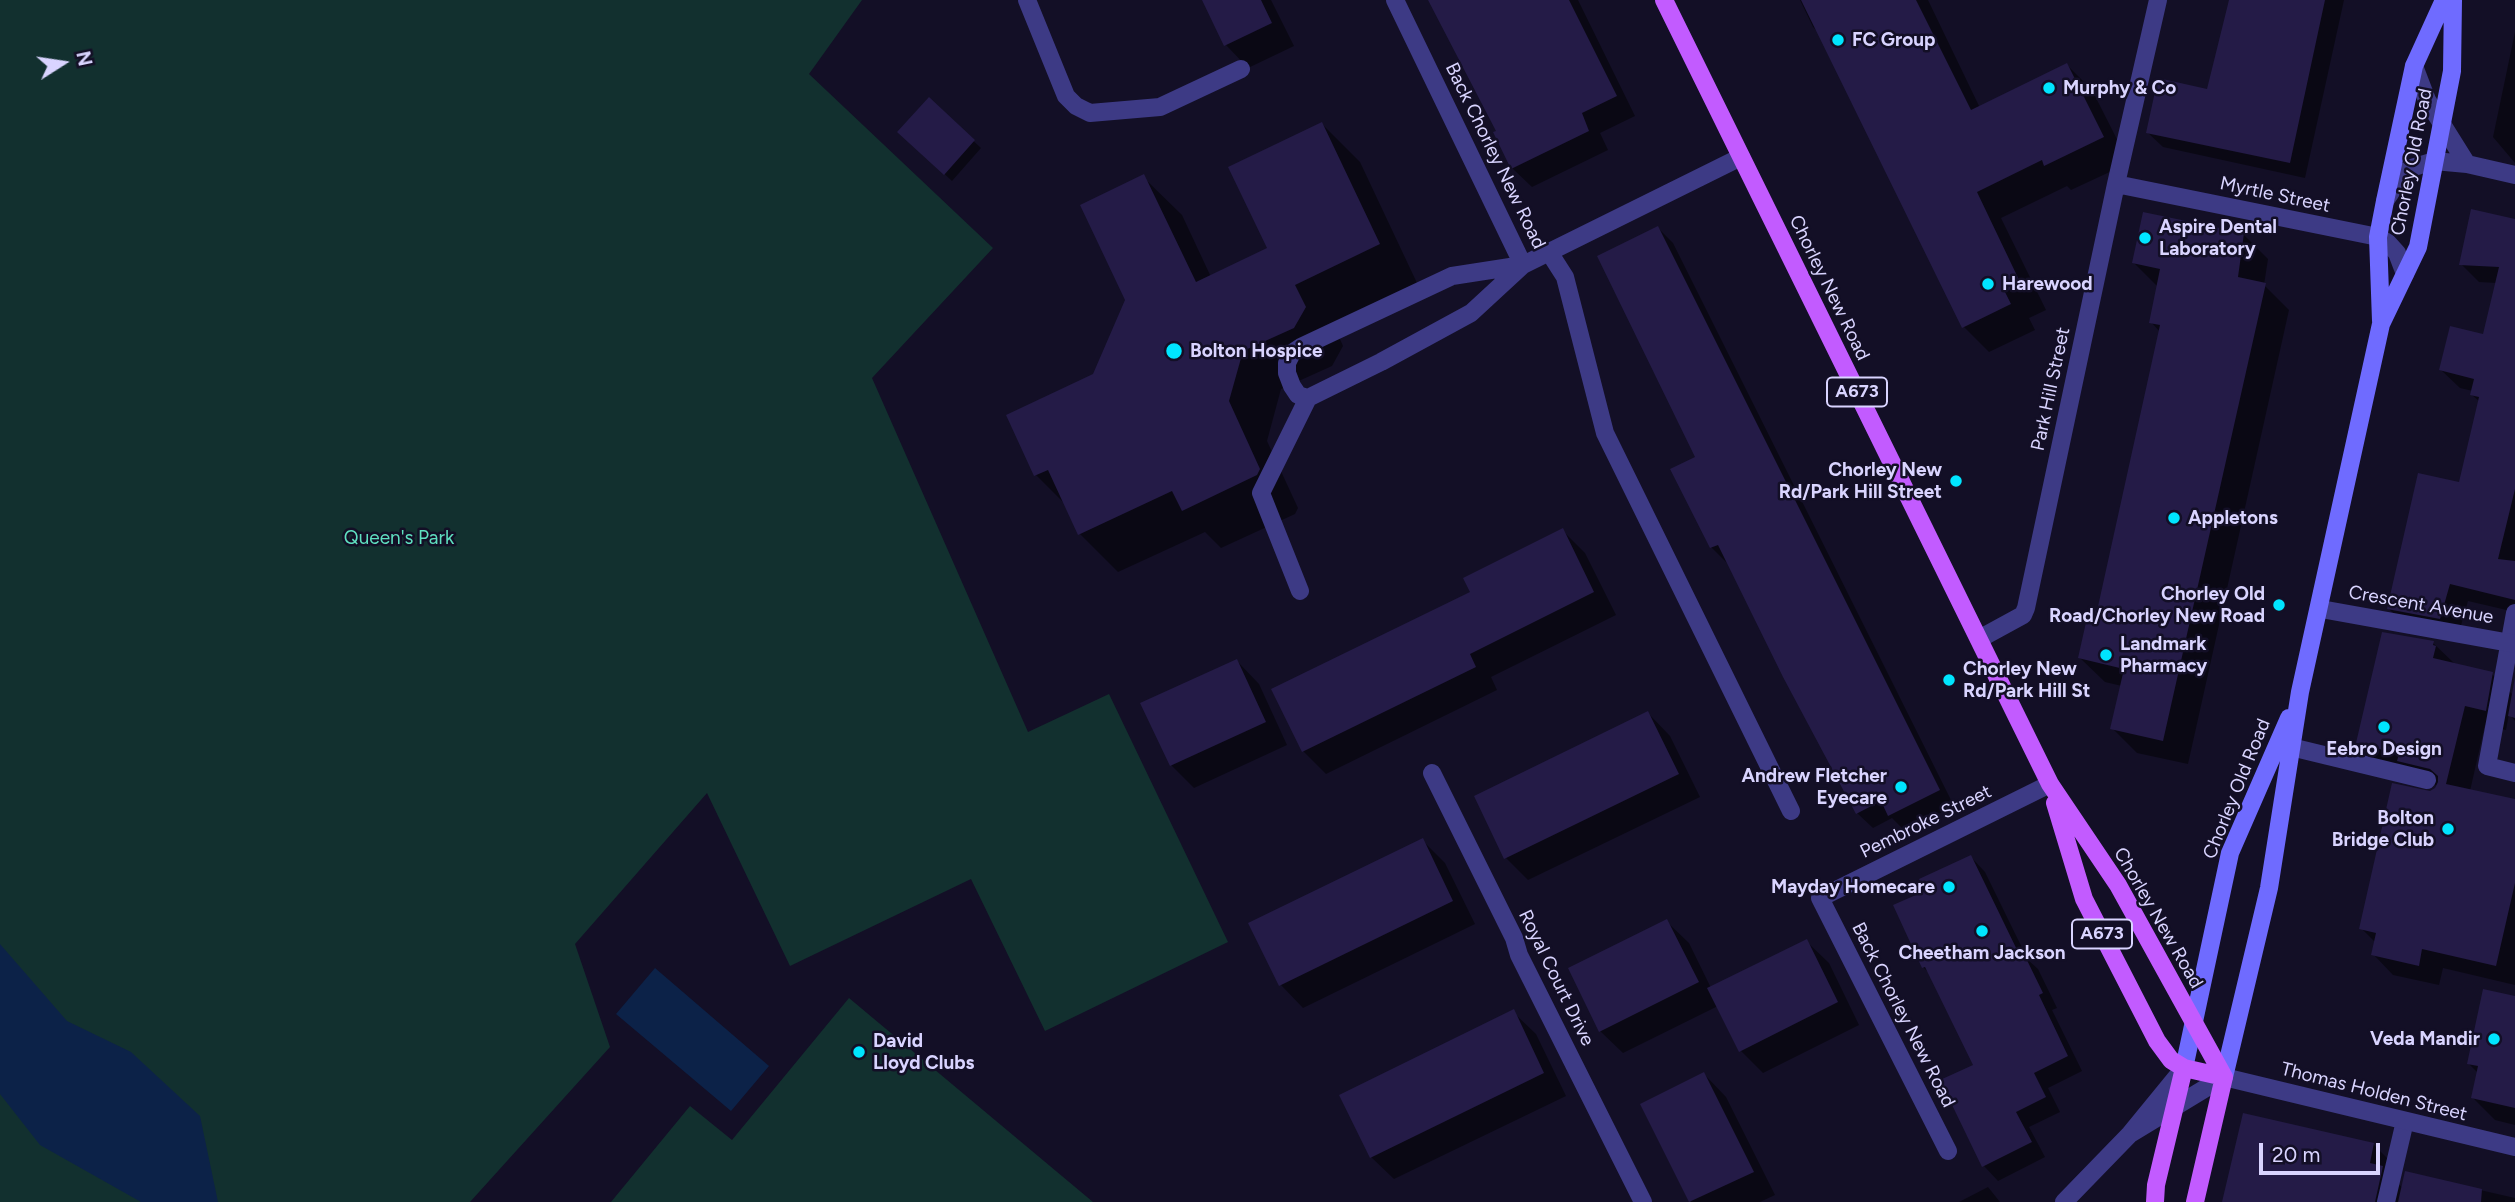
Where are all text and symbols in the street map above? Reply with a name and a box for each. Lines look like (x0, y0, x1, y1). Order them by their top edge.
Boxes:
north arrow (28, 28, 98, 98)
place label: FC Group (1852, 29, 1935, 51)
marker: FC Group (1830, 32, 1846, 48)
text: N (71, 49, 97, 68)
street label: Back Chorley New Road (1440, 59, 1550, 253)
place label: Murphy & Co (2063, 77, 2176, 99)
marker: Murphy & Co (2041, 80, 2057, 96)
street label: Chorley Old Road (2387, 87, 2437, 237)
street label: Myrtle Street (2218, 172, 2332, 218)
street label: Chorley New Road (1784, 212, 1874, 364)
place label: Aspire Dental Laboratory (2159, 216, 2277, 260)
marker: Aspire Dental Laboratory (2137, 230, 2153, 246)
place label: Harewood (2002, 273, 2093, 295)
marker: Harewood (1980, 276, 1996, 292)
street label: Park Hill Street (2027, 325, 2075, 453)
place label: Bolton Hospice (1190, 340, 1323, 362)
marker: Bolton Hospice (1164, 341, 1184, 361)
road number: A673 (1827, 378, 1887, 406)
place label: Chorley New Rd/Park Hill Street (1779, 459, 1942, 503)
marker: Chorley New Rd/Park Hill Street (1948, 473, 1964, 489)
place label: Appletons (2188, 507, 2278, 529)
marker: Appletons (2166, 510, 2182, 526)
park label: Queen's Park (344, 527, 454, 549)
street label: Crescent Avenue (2347, 581, 2495, 629)
place label: Chorley Old Road/Chorley New Road (2049, 583, 2265, 627)
marker: Chorley Old Road/Chorley New Road (2271, 597, 2287, 613)
place label: Landmark Pharmacy (2120, 633, 2207, 677)
marker: Landmark Pharmacy (2098, 647, 2114, 663)
place label: Chorley New Rd/Park Hill St (1963, 658, 2090, 702)
marker: Chorley New Rd/Park Hill St (1941, 672, 1957, 688)
street label: Chorley Old Road (2198, 716, 2276, 862)
marker: Eebro Design (2376, 719, 2392, 735)
place label: Eebro Design (2326, 738, 2442, 760)
place label: Andrew Fletcher Eyecare (1742, 765, 1887, 809)
marker: Andrew Fletcher Eyecare (1893, 779, 1909, 795)
street label: Pembroke Street (1857, 780, 1995, 864)
place label: Bolton Bridge Club (2332, 807, 2434, 851)
marker: Bolton Bridge Club (2440, 821, 2456, 837)
street label: Chorley New Road (2108, 844, 2208, 992)
place label: Mayday Homecare (1771, 876, 1935, 898)
marker: Mayday Homecare (1941, 879, 1957, 895)
street label: Royal Court Drive (1513, 906, 1599, 1050)
street label: Back Chorley New Road (1846, 919, 1960, 1111)
road number: A673 (2072, 919, 2132, 948)
marker: Cheetham Jackson (1974, 923, 1990, 939)
place label: Cheetham Jackson (1898, 942, 2066, 964)
place label: Veda Mandir (2370, 1028, 2480, 1050)
place label: David Lloyd Clubs (873, 1030, 974, 1074)
marker: Veda Mandir (2486, 1031, 2502, 1047)
marker: David Lloyd Clubs (851, 1044, 867, 1060)
street label: Thomas Holden Street (2279, 1058, 2469, 1126)
scale bar (2263, 1128, 2384, 1172)
text: 20 m (2272, 1142, 2320, 1167)

